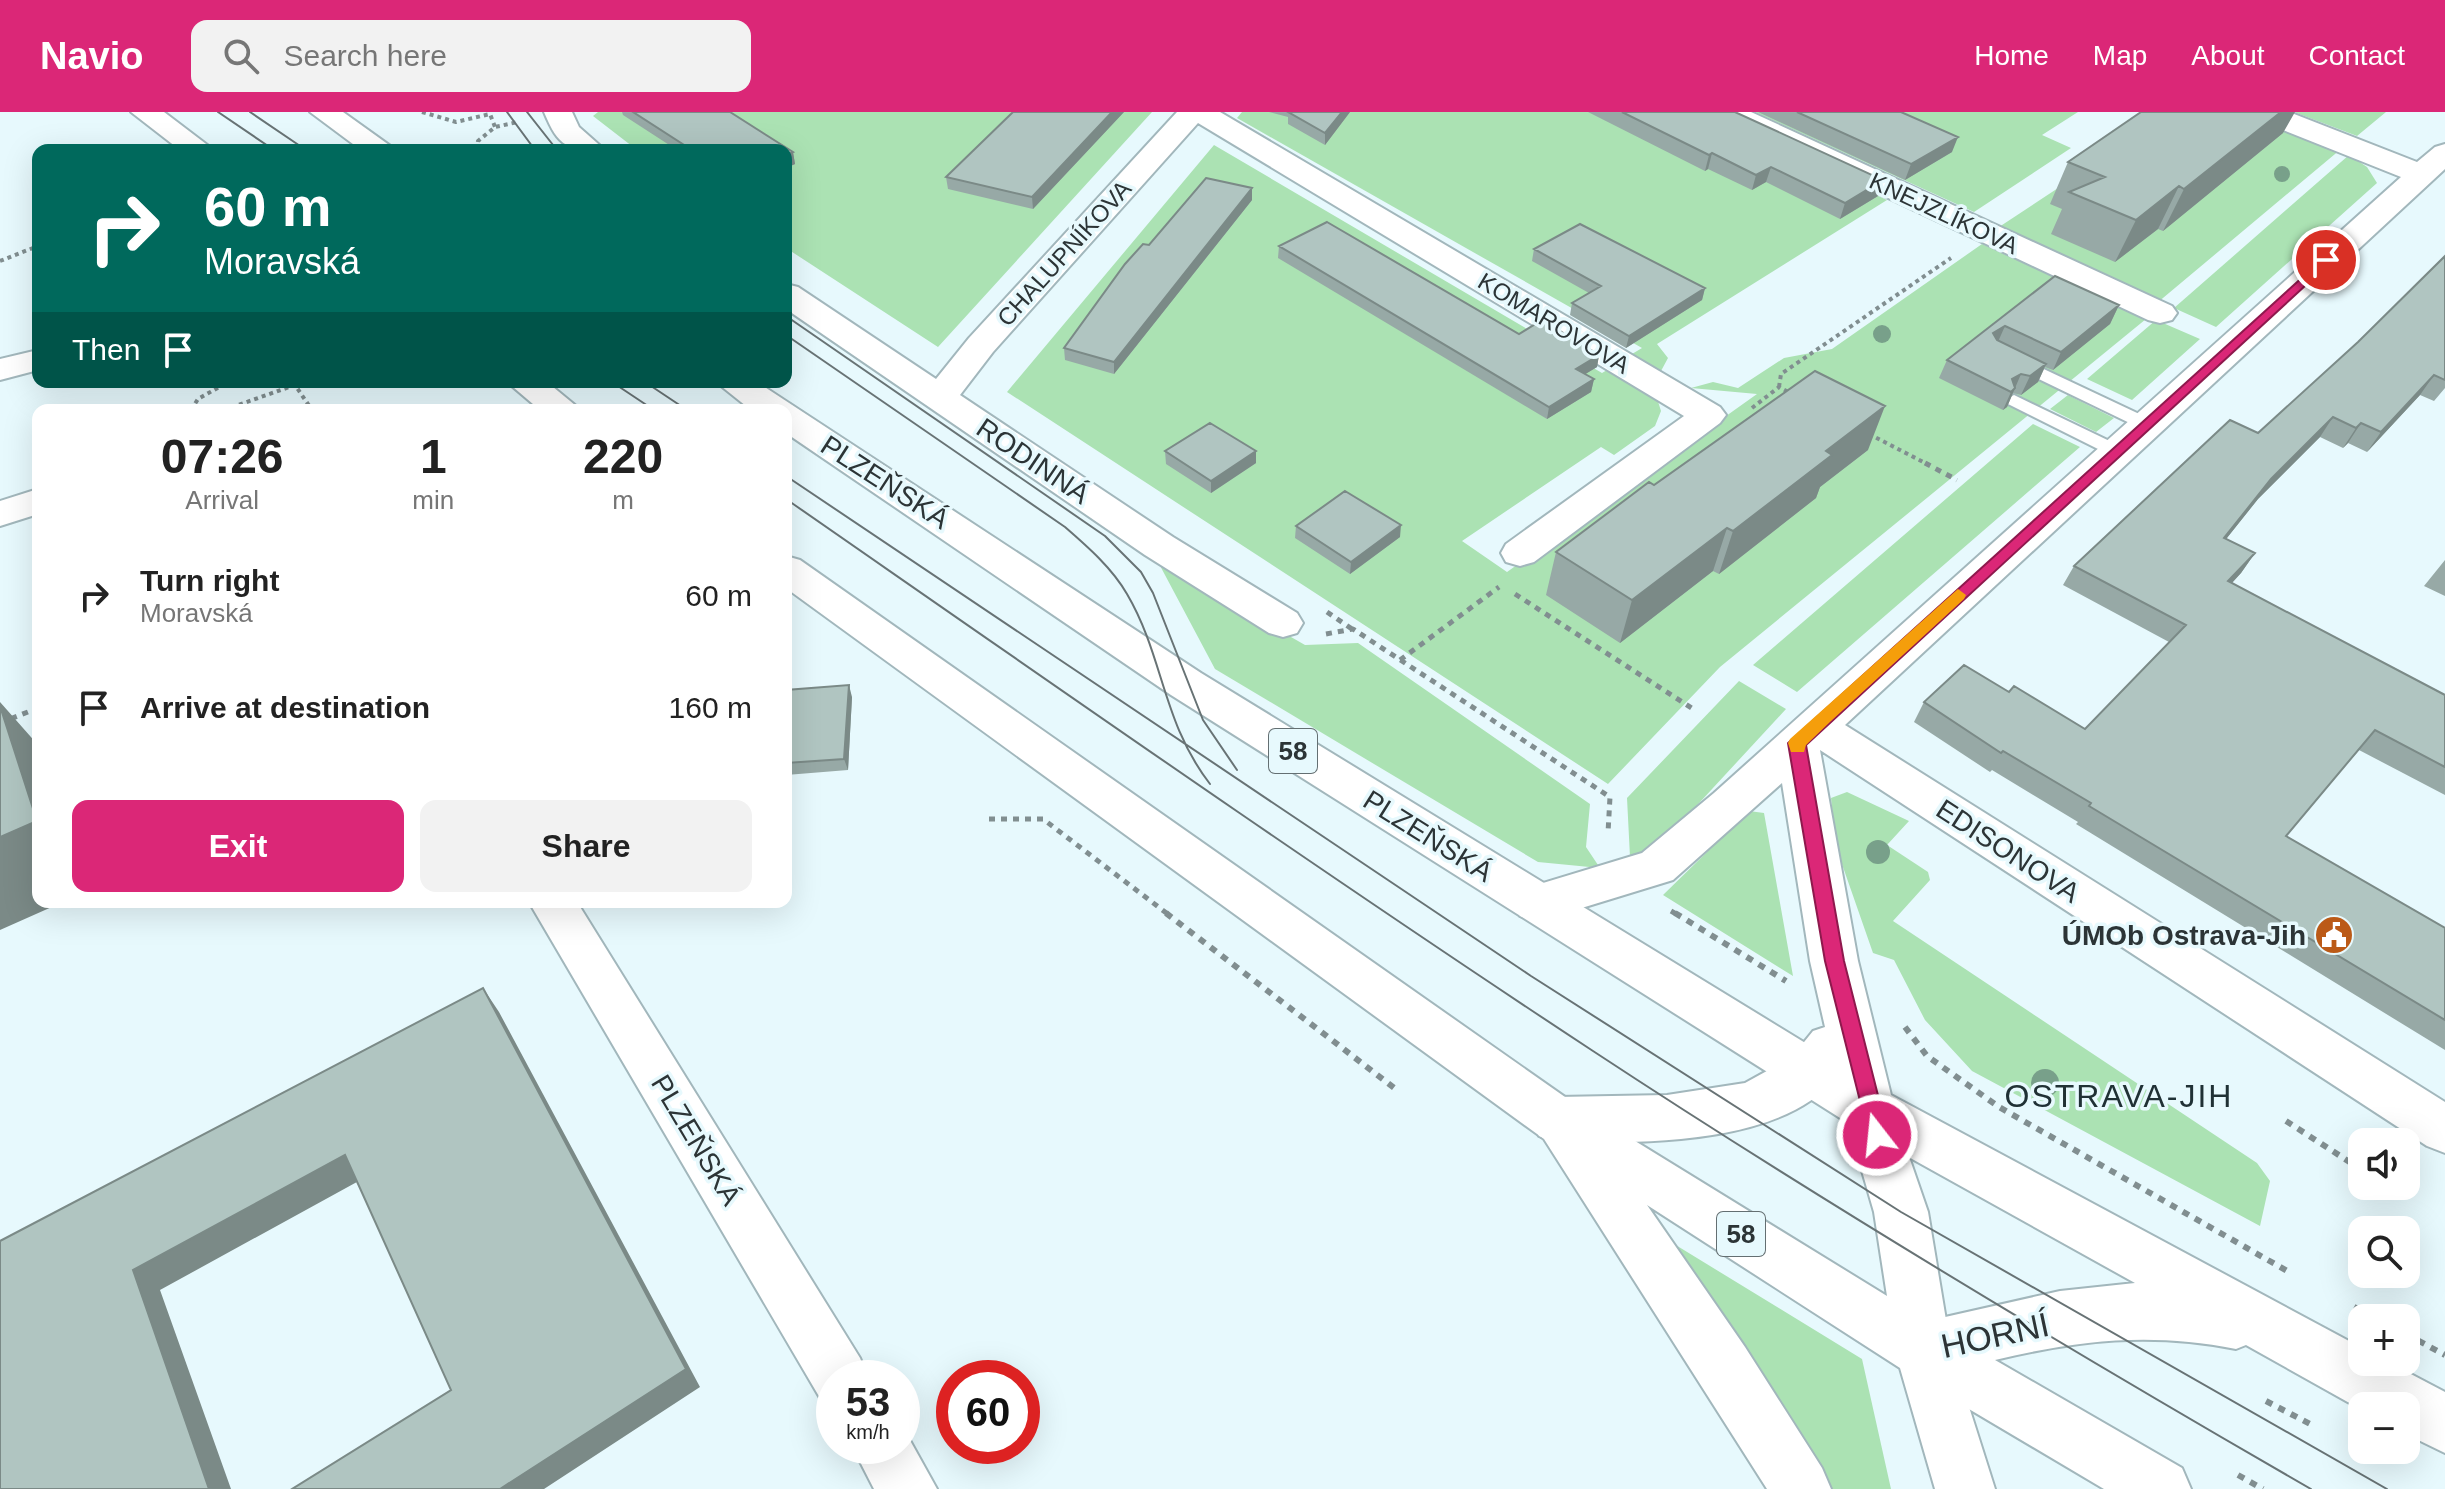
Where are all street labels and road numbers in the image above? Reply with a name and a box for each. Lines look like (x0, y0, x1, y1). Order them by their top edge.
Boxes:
street label: KNEJZLÍKOVA (1865, 167, 2023, 259)
street label: CHALUPNÍKOVA (992, 175, 1136, 331)
street label: KOMAROVOVA (1474, 267, 1634, 379)
street label: RODINNÁ (971, 412, 1095, 510)
street label: PLZEŇSKÁ (815, 429, 955, 535)
road number: 58 (1269, 729, 1317, 773)
street label: PLZEŇSKÁ (1358, 784, 1499, 888)
street label: EDISONOVA (1931, 793, 2086, 909)
street label: PLZEŇSKÁ (645, 1069, 747, 1211)
road number: 58 (1717, 1212, 1765, 1256)
street label: HORNÍ (1937, 1305, 2053, 1365)

